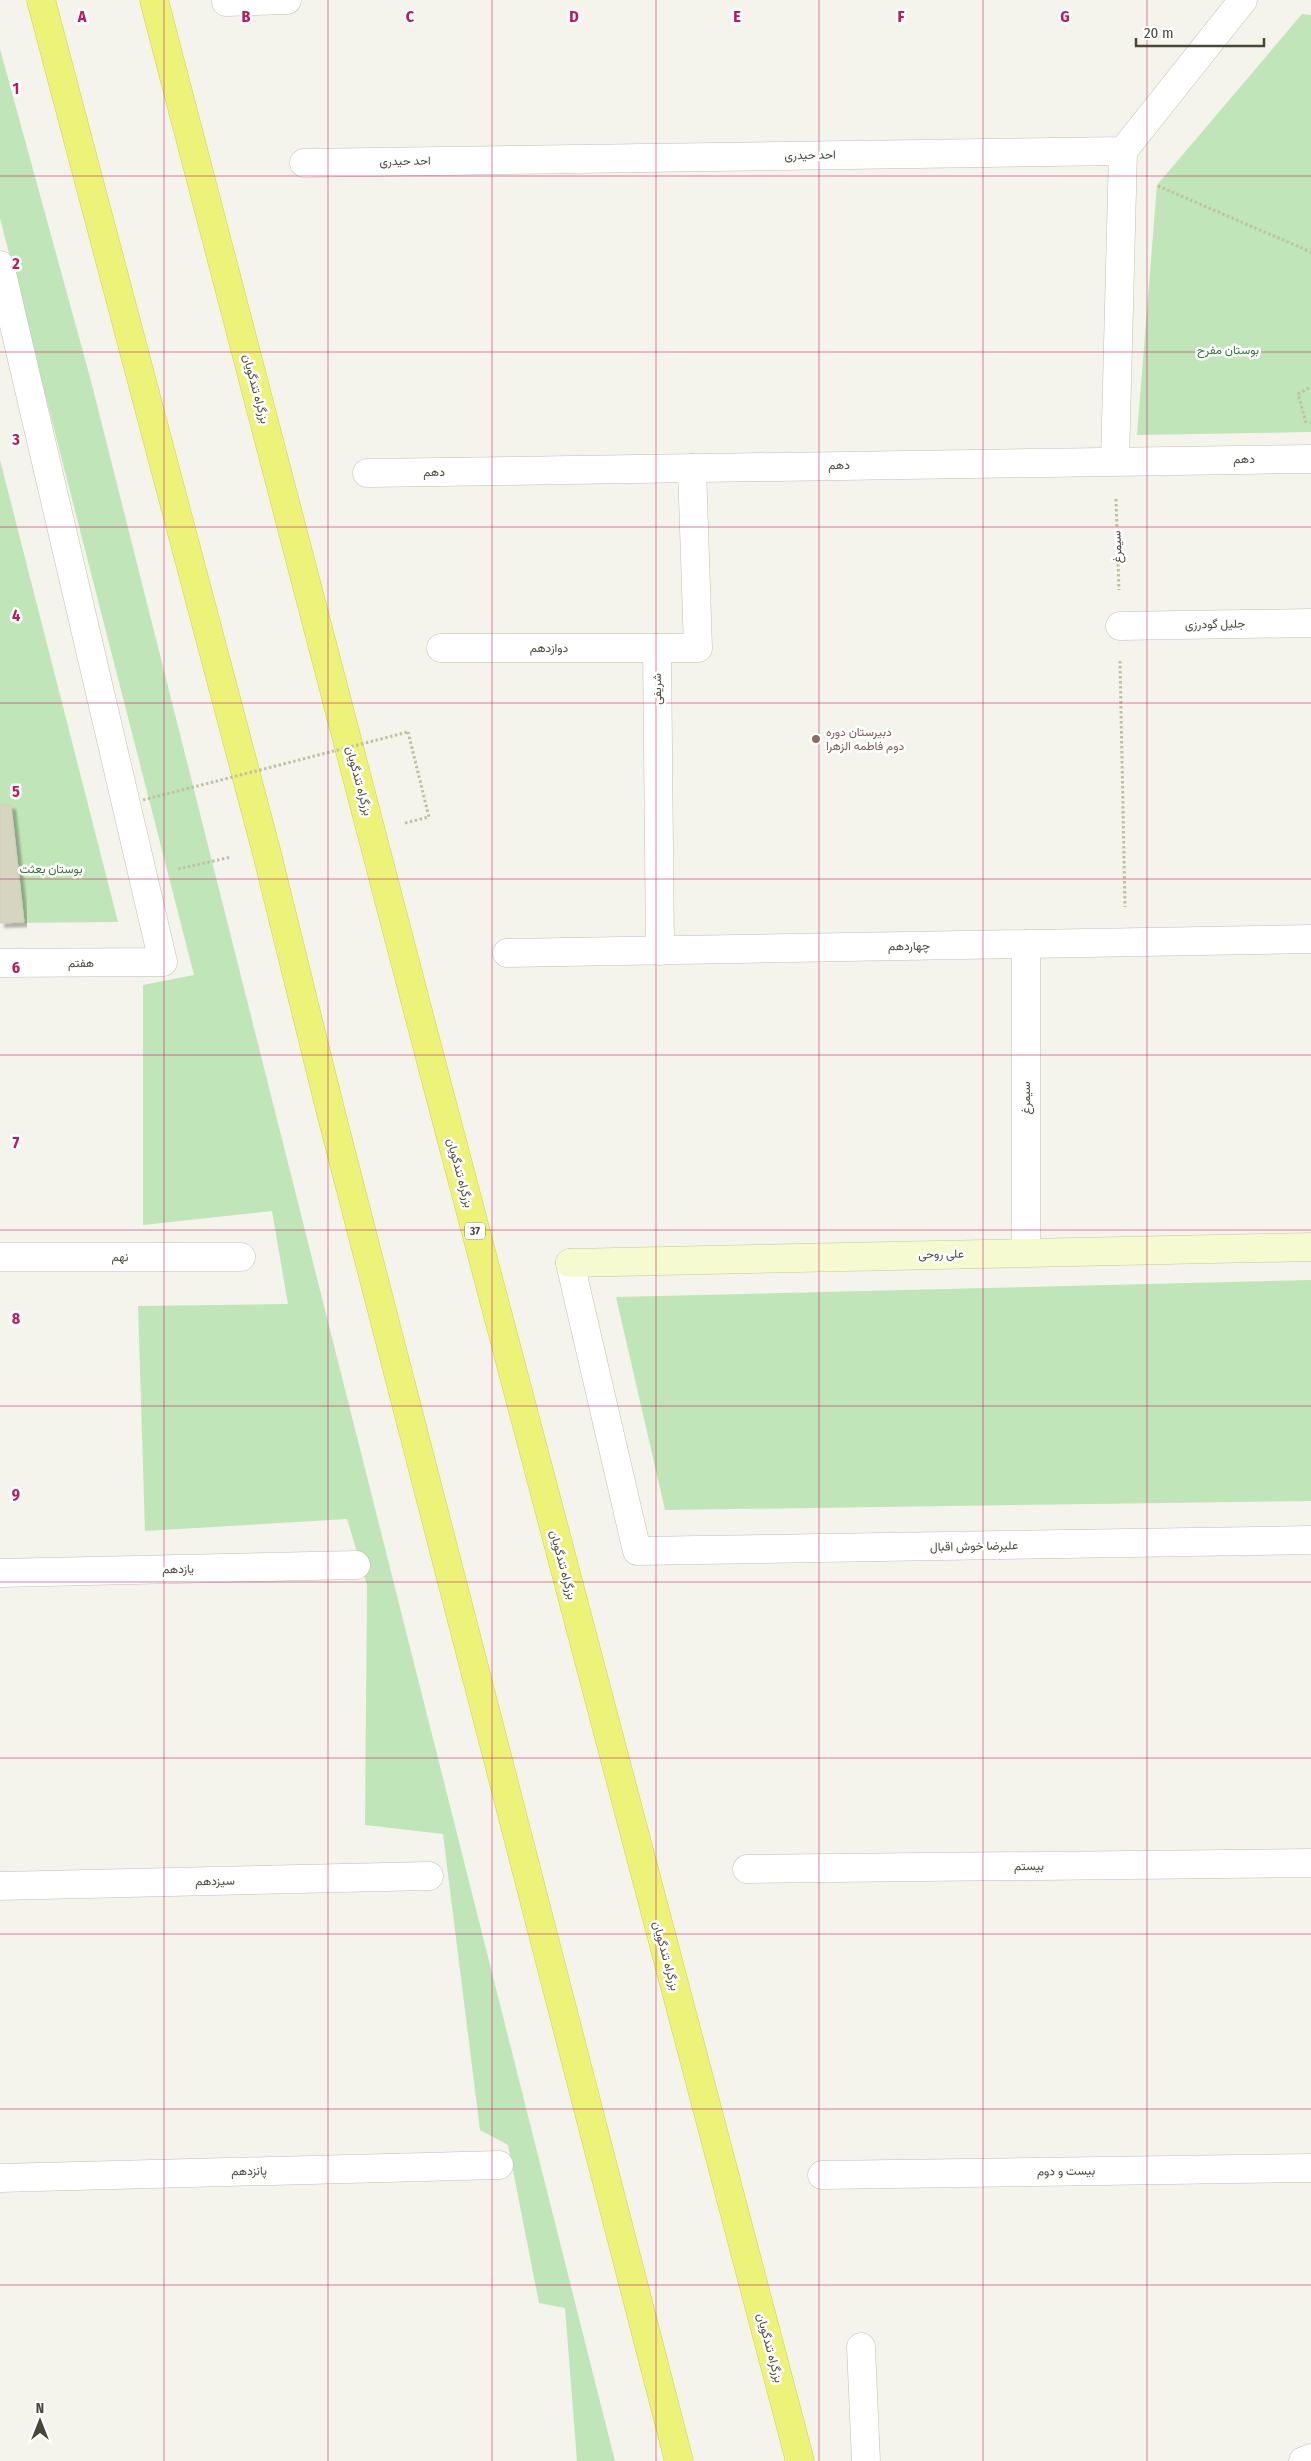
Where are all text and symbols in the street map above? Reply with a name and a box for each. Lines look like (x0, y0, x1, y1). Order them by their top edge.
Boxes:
text: A (77, 7, 87, 26)
text: B (242, 7, 251, 26)
text: C (406, 7, 415, 26)
text: D (569, 7, 579, 26)
text: E (733, 7, 741, 26)
text: F (897, 7, 905, 26)
text: G (1060, 7, 1070, 26)
scale bar (1136, 15, 1264, 47)
text: 20 m (1144, 24, 1174, 42)
text: 1 (13, 79, 19, 98)
street label: احد حیدری (784, 148, 836, 163)
street label: احد حیدری (379, 154, 431, 169)
text: 2 (11, 254, 20, 273)
park label: بوستان مفرح (1197, 343, 1259, 359)
street label: بزرگراه تندگویان (239, 353, 272, 425)
text: 3 (11, 430, 20, 449)
street label: دهم (1233, 452, 1255, 467)
street label: دهم (828, 458, 850, 473)
street label: دهم (423, 465, 445, 480)
street label: سیمرغ (1109, 530, 1127, 564)
text: 4 (12, 606, 20, 625)
street label: جلیل گودرزی (1185, 616, 1245, 633)
street label: دوازدهم (530, 641, 569, 656)
street label: شریفی (650, 673, 665, 705)
place label: دبیرستان دوره دوم فاطمه الزهرا (826, 725, 905, 754)
marker: دبیرستان دوره دوم فاطمه الزهرا (810, 733, 822, 745)
street label: بزرگراه تندگویان (342, 745, 375, 817)
text: 5 (12, 782, 20, 801)
park label: بوستان بعثت (20, 862, 82, 877)
street label: چهاردهم (888, 939, 930, 954)
street label: هفتم (68, 956, 94, 971)
text: 6 (12, 958, 20, 977)
street label: سیمرغ (1019, 1082, 1035, 1114)
text: 7 (13, 1133, 20, 1152)
street label: بزرگراه تندگویان (443, 1137, 476, 1209)
road number: 37 (465, 1222, 485, 1240)
street label: علی روحی (918, 1247, 964, 1262)
street label: نهم (111, 1250, 129, 1265)
text: 8 (12, 1309, 21, 1328)
text: 9 (12, 1485, 20, 1504)
street label: بزرگراه تندگویان (546, 1529, 579, 1601)
street label: علیرضا خوش اقبال (930, 1538, 1018, 1555)
street label: یازدهم (162, 1562, 194, 1577)
street label: بیستم (1014, 1859, 1044, 1874)
street label: سیزدهم (195, 1874, 235, 1889)
street label: بزرگراه تندگویان (649, 1920, 682, 1992)
street label: بیست و دوم (1037, 2163, 1095, 2180)
street label: پانزدهم (231, 2164, 267, 2179)
street label: بزرگراه تندگویان (753, 2312, 786, 2384)
north arrow (15, 2396, 65, 2446)
text: N (36, 2400, 44, 2417)

